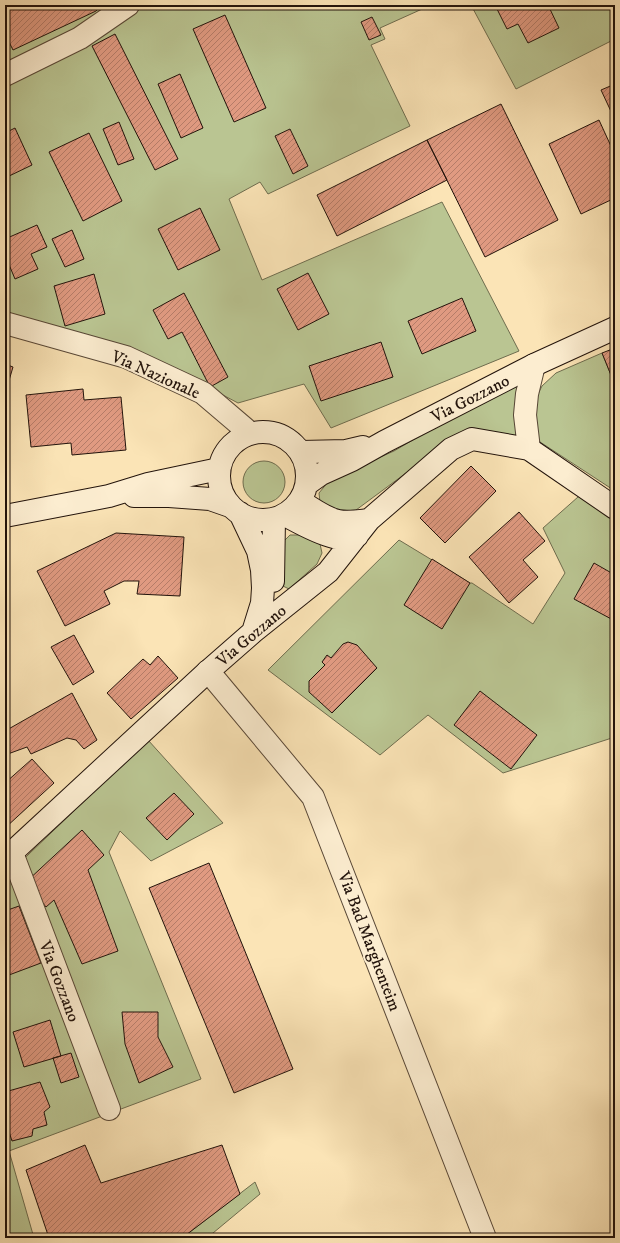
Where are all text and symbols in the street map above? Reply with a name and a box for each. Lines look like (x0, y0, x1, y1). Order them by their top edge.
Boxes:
street label: Via Nazionale (107, 345, 203, 404)
street label: Via Gozzano (427, 370, 513, 428)
street label: Via Gozzano (211, 600, 291, 672)
street label: Via Bad Marghenteim (332, 868, 406, 1014)
street label: Via Gozzano (33, 937, 85, 1025)

